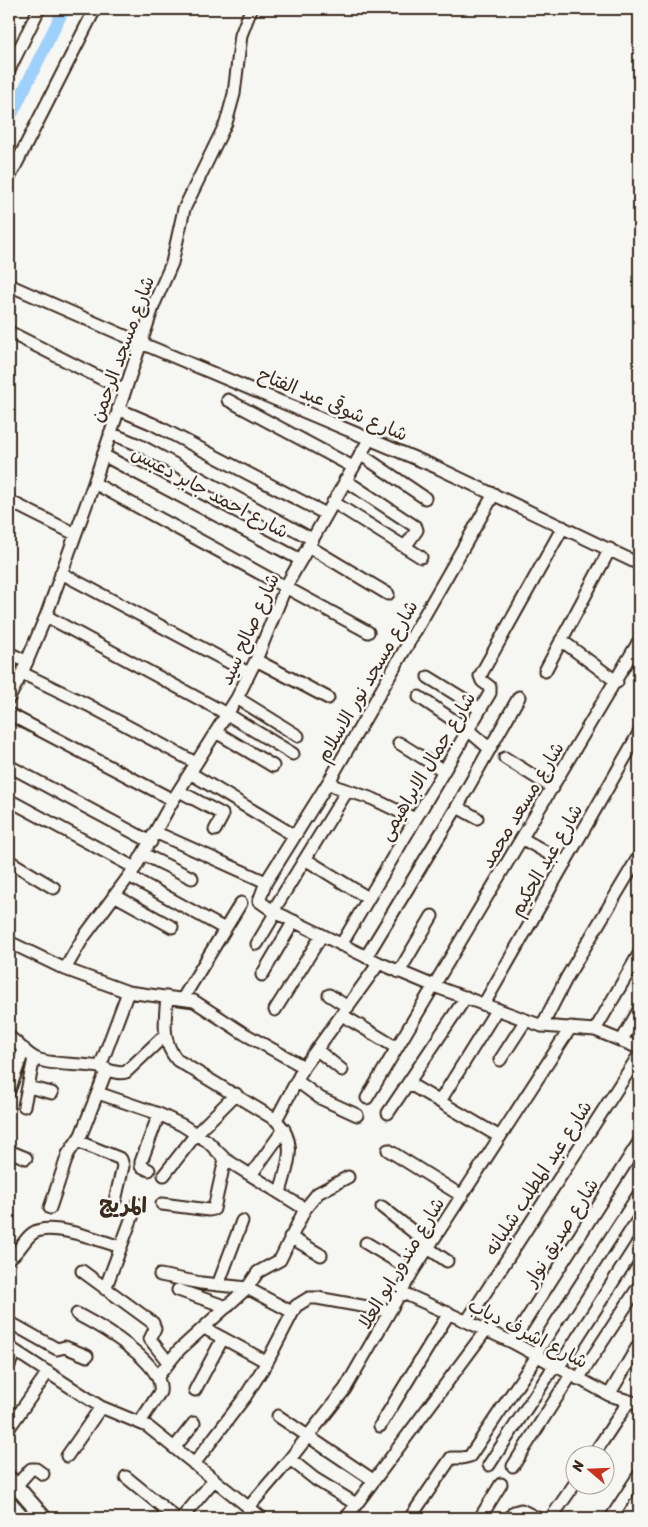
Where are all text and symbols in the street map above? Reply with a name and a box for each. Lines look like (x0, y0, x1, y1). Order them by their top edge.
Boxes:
street label: شارع مسجد الرحمن (80, 271, 164, 427)
street label: شارع شوقى عبد الفتاح (253, 357, 413, 451)
street label: شارع احمد جابر دعبس (125, 436, 295, 548)
street label: شارع صالح سيد (209, 567, 289, 691)
street label: شارع مسجد نور الاسلام (307, 594, 427, 768)
street label: شارع جمال الابراهيمى (369, 685, 485, 847)
street label: شارع مسعد محمد (471, 735, 573, 875)
street label: شارع عبد الحكيم (500, 797, 592, 923)
street label: شارع عبد المطلب شلبانه (475, 1093, 601, 1263)
street label: شارع صديق نوار (513, 1171, 607, 1294)
district label: المريج (99, 1186, 147, 1224)
street label: شارع مندور ابو العلا (348, 1191, 454, 1335)
street label: شارع اشرف دياب (462, 1288, 594, 1378)
north arrow (566, 1444, 616, 1494)
text: N (564, 1457, 592, 1476)

